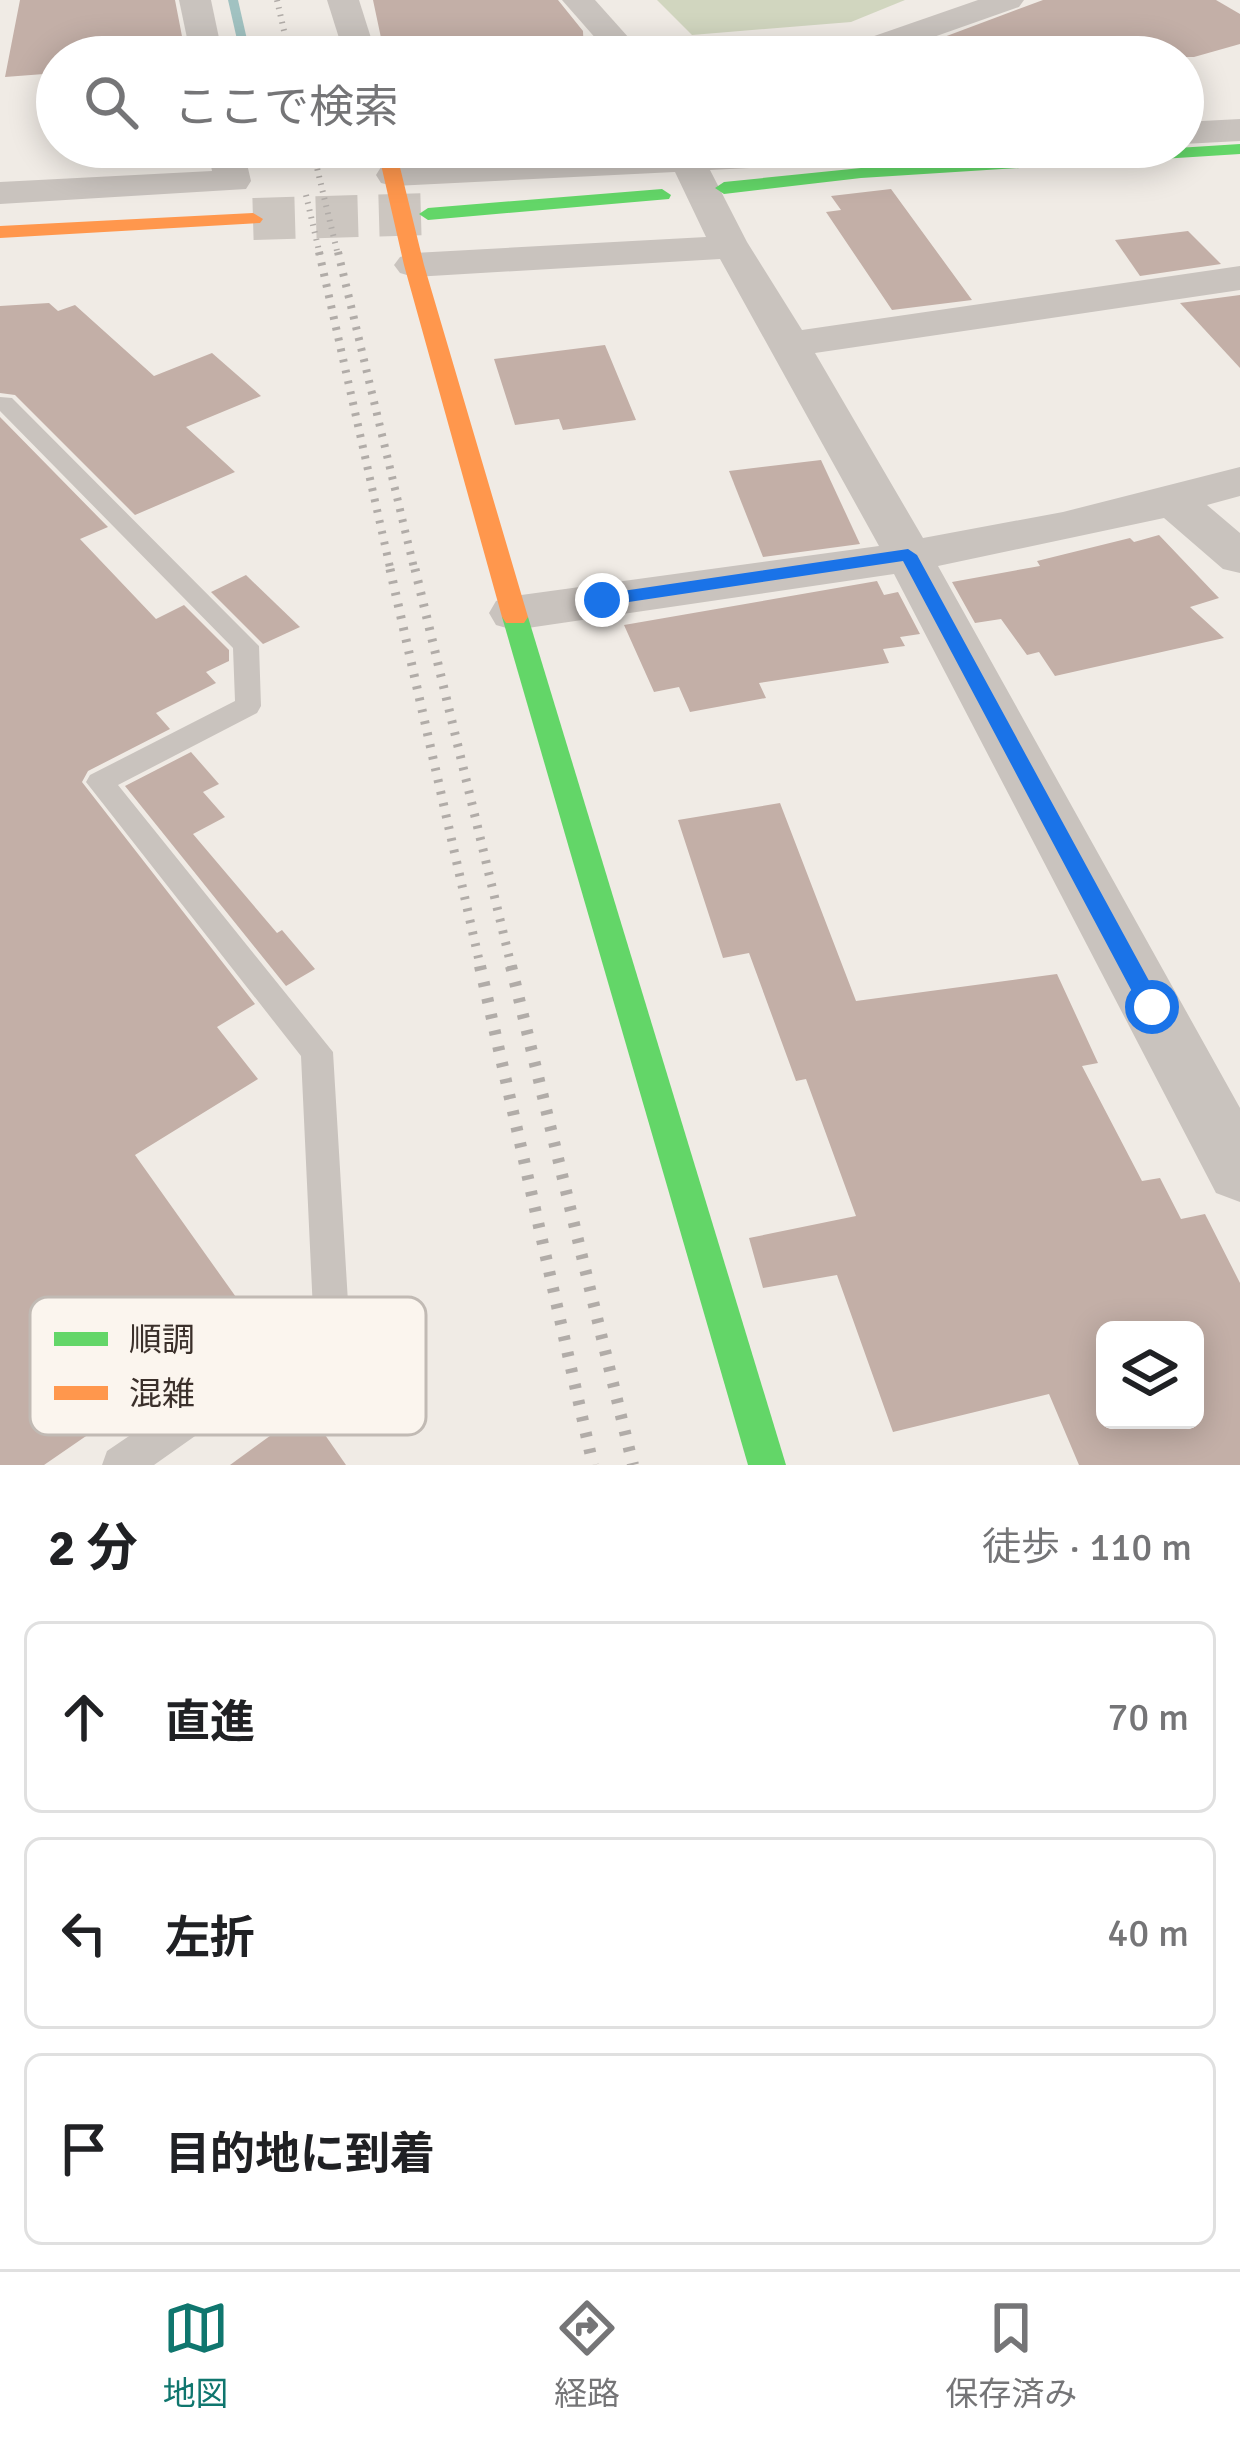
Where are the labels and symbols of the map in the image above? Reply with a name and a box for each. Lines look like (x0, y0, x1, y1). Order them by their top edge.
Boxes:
route end (575, 573, 629, 627)
route start (1125, 980, 1179, 1034)
legend (30, 1297, 426, 1435)
text: 順調 (129, 1320, 195, 1361)
text: 混雑 (129, 1374, 195, 1415)

